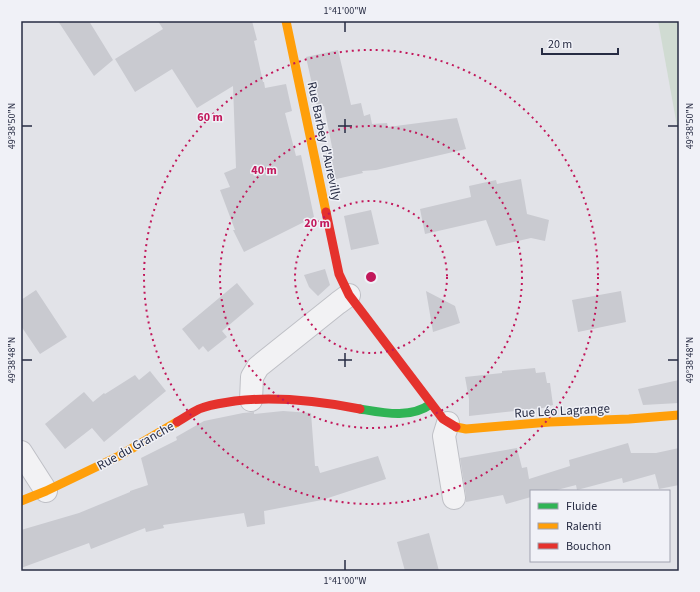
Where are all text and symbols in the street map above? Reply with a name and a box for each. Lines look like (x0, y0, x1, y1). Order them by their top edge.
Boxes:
text: 1°41'00"W (324, 4, 367, 18)
scale bar (542, 30, 618, 56)
text: 20 m (548, 36, 572, 53)
street label: Rue Barbey d'Aurevilly (303, 80, 345, 202)
text: 49°38'50"N (5, 103, 19, 149)
text: 49°38'50"N (683, 103, 697, 149)
text: 60 m (197, 109, 223, 126)
text: 40 m (251, 162, 277, 179)
text: 20 m (304, 215, 330, 232)
centre of rings (364, 270, 378, 284)
text: 49°38'48"N (5, 337, 19, 383)
text: 49°38'48"N (683, 337, 697, 383)
street label: Rue Léo Lagrange (514, 400, 610, 422)
street label: Rue du Granche (94, 417, 177, 475)
legend (530, 490, 670, 562)
text: Fluide (566, 498, 597, 515)
text: Ralenti (566, 518, 601, 535)
text: Bouchon (566, 538, 611, 555)
text: 1°41'00"W (324, 574, 367, 588)

